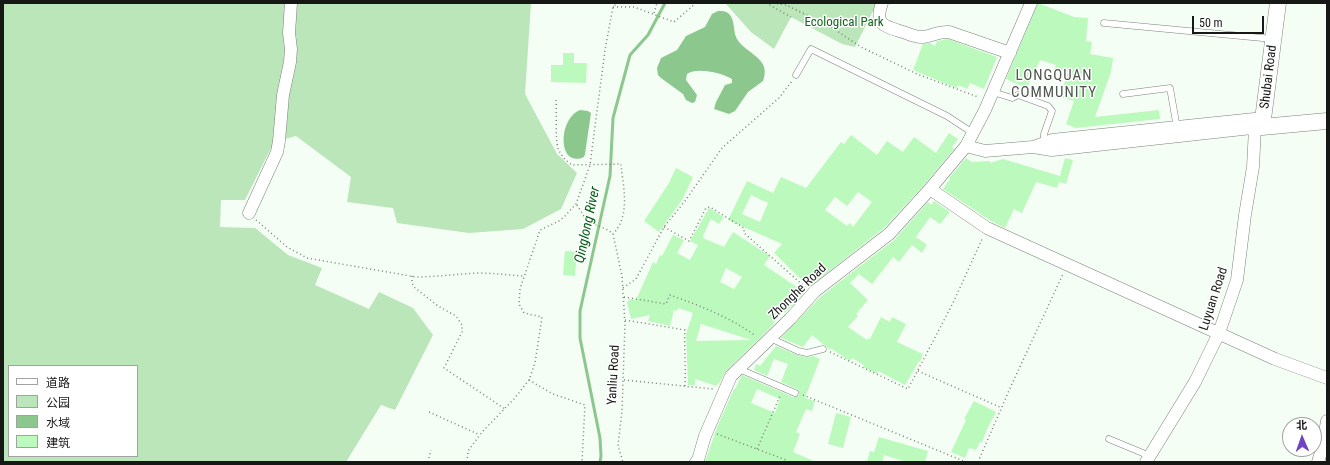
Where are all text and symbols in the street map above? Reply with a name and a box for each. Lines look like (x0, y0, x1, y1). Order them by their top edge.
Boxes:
scale bar (1194, 8, 1266, 34)
park label: Ecological Park (804, 15, 884, 31)
text: 50 m (1199, 16, 1223, 30)
street label: Shubai Road (1257, 44, 1281, 110)
district label: LONGQUAN COMMUNITY (1011, 67, 1097, 102)
water label: Qinglong River (572, 185, 604, 265)
street label: Zhonghe Road (766, 261, 830, 323)
street label: Luyuan Road (1196, 265, 1232, 333)
street label: Yanliu Road (605, 345, 623, 405)
legend (8, 365, 138, 457)
text: 道路 (46, 376, 70, 390)
text: 公园 (46, 396, 70, 410)
text: 水域 (46, 416, 70, 430)
north arrow (1282, 417, 1322, 457)
text: 北 (1296, 419, 1307, 432)
text: 建筑 (46, 436, 70, 450)

